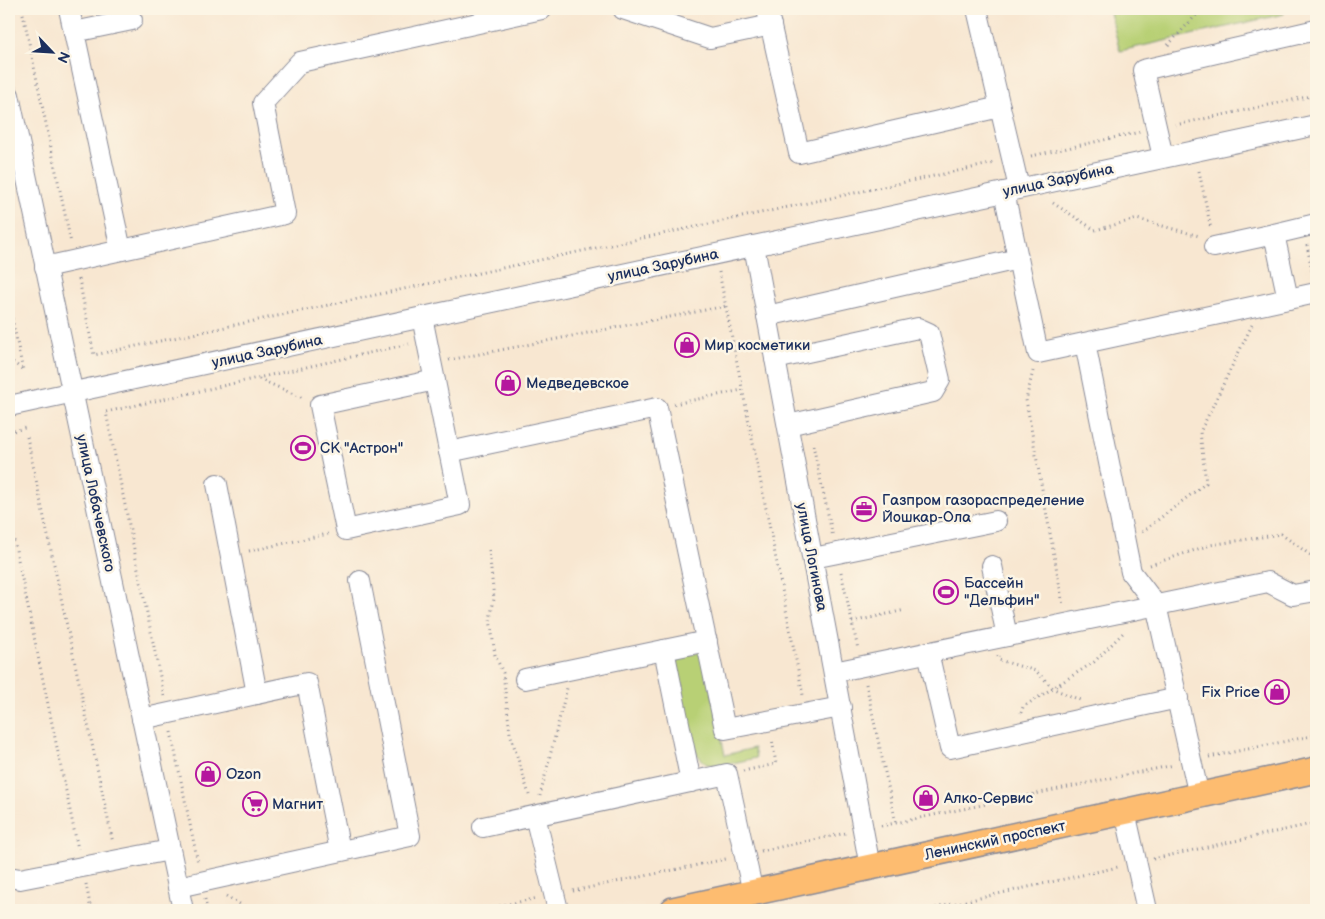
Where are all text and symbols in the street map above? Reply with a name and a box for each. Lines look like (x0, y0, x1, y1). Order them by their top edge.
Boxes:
north arrow (28, 28, 78, 78)
text: N (53, 49, 73, 66)
street label: улица Зарубина (1001, 159, 1115, 201)
street label: улица Зарубина (606, 244, 720, 286)
street label: улица Зарубина (210, 330, 324, 372)
shop icon: Мир косметики (674, 332, 700, 358)
place label: Мир косметики (704, 336, 810, 355)
shop icon: Медведевское (495, 370, 521, 396)
place label: Медведевское (526, 374, 629, 393)
street label: улица Лобачевского (72, 433, 119, 574)
sports icon: СК "Астрон" (290, 435, 316, 461)
place label: СК "Астрон" (320, 439, 403, 458)
place label: Газпром газораспределение Йошкар-Ола (882, 491, 1084, 527)
office icon: Газпром газораспределение Йошкар-Ола (851, 496, 877, 522)
street label: улица Логинова (792, 501, 831, 613)
place label: Бассейн "Дельфин" (964, 574, 1040, 610)
sports icon: Бассейн "Дельфин" (933, 579, 959, 605)
shop icon: Fix Price (1264, 679, 1290, 705)
place label: Fix Price (1201, 683, 1260, 702)
shop icon: Ozon (195, 761, 221, 787)
place label: Ozon (226, 765, 261, 784)
shop icon: Алко-Сервис (913, 785, 939, 811)
place label: Алко-Сервис (943, 789, 1034, 808)
supermarket icon: Магнит (242, 791, 268, 817)
place label: Магнит (272, 795, 323, 814)
street label: Ленинский проспект (922, 816, 1067, 865)

